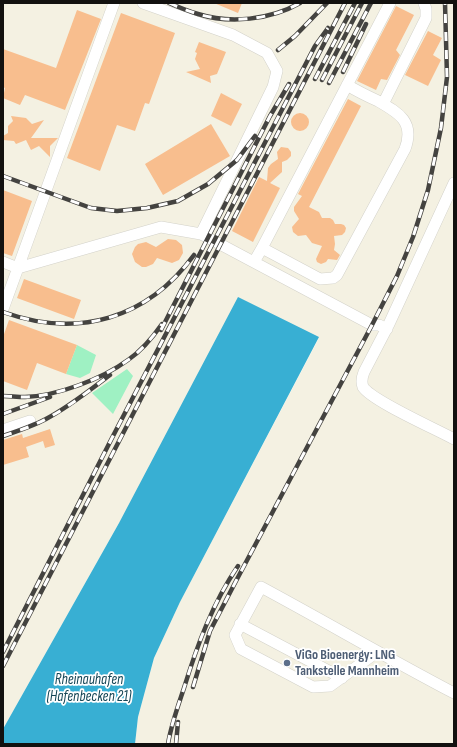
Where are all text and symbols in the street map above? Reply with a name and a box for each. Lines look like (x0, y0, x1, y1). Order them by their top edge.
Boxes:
place label: ViGo Bioenergy: LNG Tankstelle Mannheim (295, 647, 399, 680)
marker: ViGo Bioenergy: LNG Tankstelle Mannheim (282, 658, 292, 668)
water label: Rheinauhafen (Hafenbecken 21) (47, 671, 131, 706)

